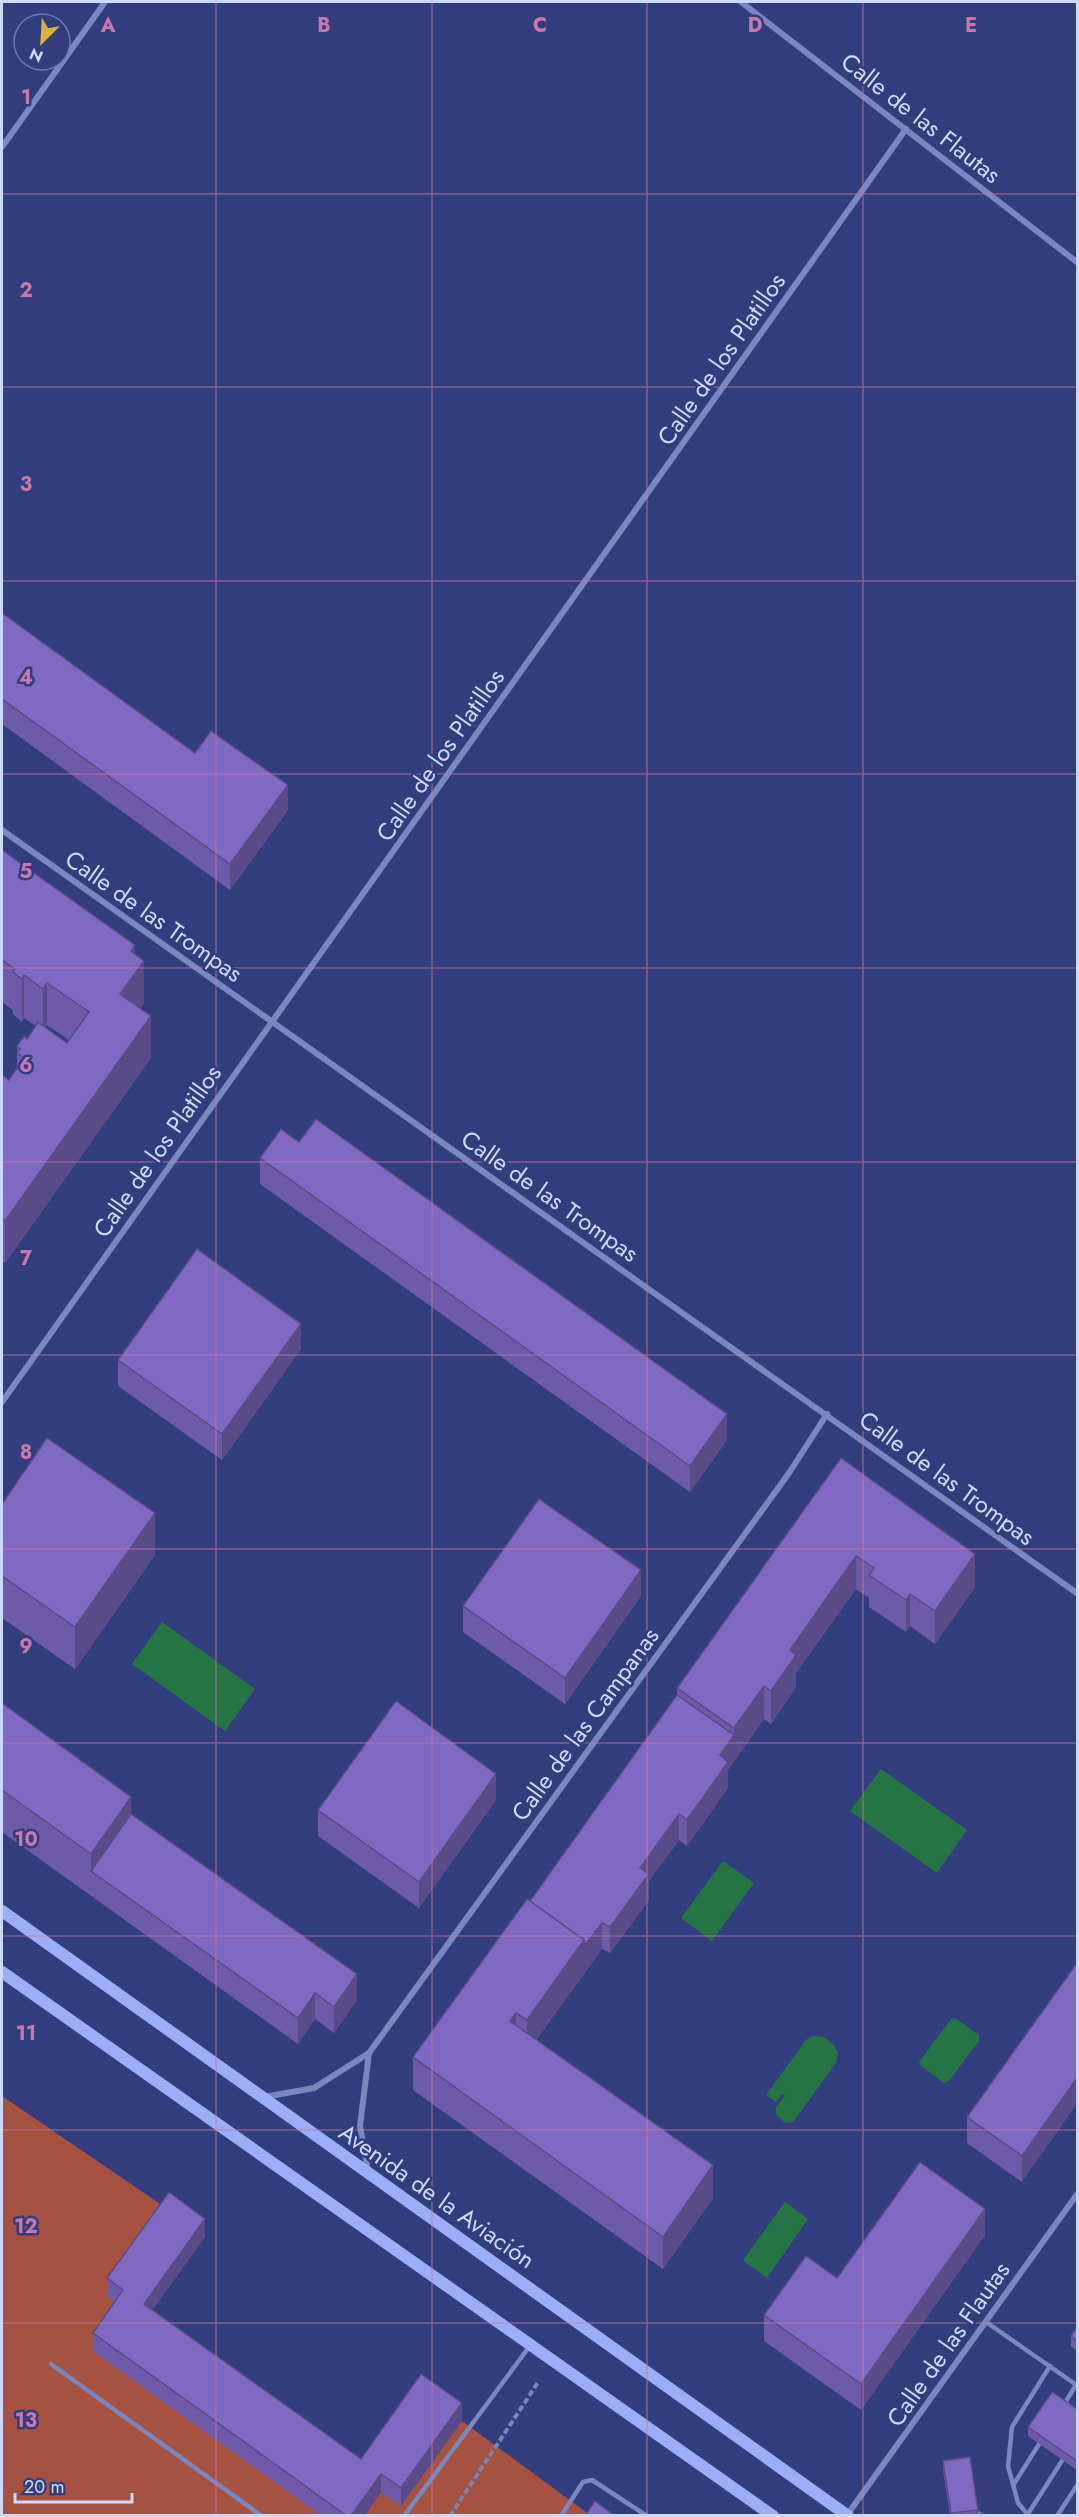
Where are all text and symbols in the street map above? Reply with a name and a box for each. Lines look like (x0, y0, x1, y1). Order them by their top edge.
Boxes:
text: A (100, 11, 116, 40)
text: B (317, 11, 331, 40)
text: C (533, 11, 547, 40)
text: D (748, 11, 762, 40)
text: E (965, 11, 977, 40)
north arrow (12, 12, 72, 72)
text: N (26, 42, 47, 68)
street label: Calle de las Flautas (834, 44, 1008, 192)
text: 1 (21, 83, 31, 112)
street label: Calle de los Platillos (648, 266, 794, 452)
text: 2 (19, 276, 33, 305)
text: 3 (20, 470, 32, 499)
street label: Calle de los Platillos (367, 662, 513, 848)
text: 4 (19, 663, 33, 692)
street label: Calle de las Trompas (58, 842, 250, 990)
text: 5 (20, 857, 33, 886)
text: 6 (19, 1051, 33, 1080)
street label: Calle de los Platillos (84, 1058, 230, 1244)
street label: Calle de las Trompas (454, 1122, 646, 1270)
text: 7 (20, 1244, 33, 1273)
street label: Calle de las Trompas (852, 1402, 1042, 1554)
text: 8 (20, 1438, 32, 1467)
street label: Calle de las Campanas (503, 1620, 667, 1828)
text: 9 (19, 1632, 33, 1661)
text: 10 (14, 1825, 38, 1854)
text: 11 (16, 2019, 36, 2048)
street label: Avenida de la Aviación (332, 2115, 542, 2277)
text: 12 (14, 2212, 38, 2241)
street label: Calle de las Flautas (878, 2254, 1018, 2434)
text: 13 (15, 2406, 37, 2435)
scale bar (15, 2466, 132, 2504)
text: 20 m (24, 2474, 64, 2500)

